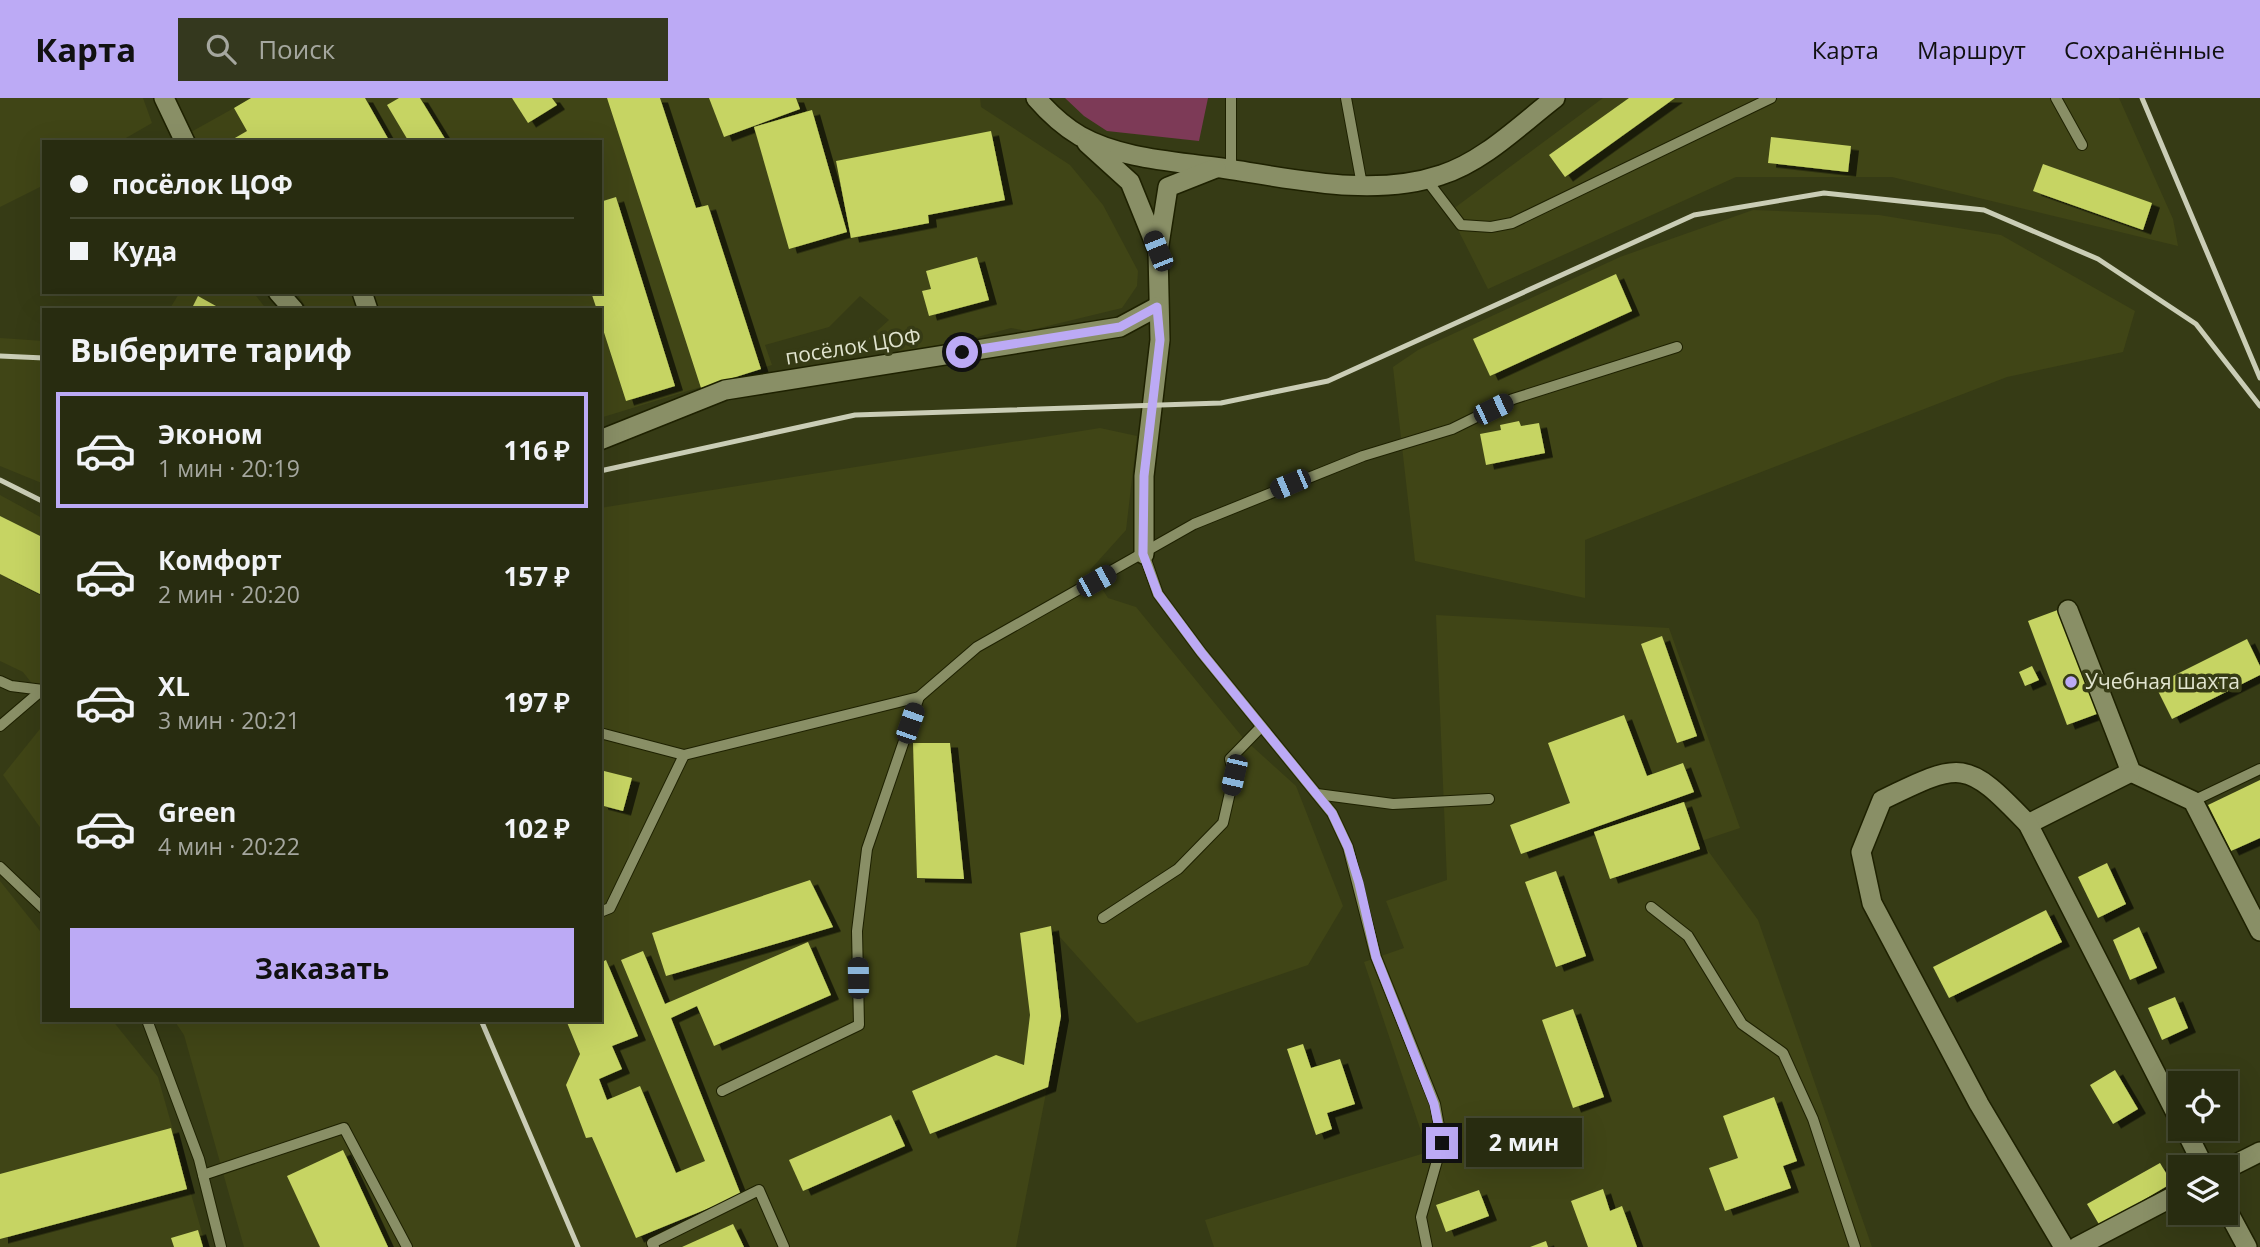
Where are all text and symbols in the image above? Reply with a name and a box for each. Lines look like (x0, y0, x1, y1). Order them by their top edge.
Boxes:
search box (178, 18, 668, 81)
text: Карта (35, 27, 136, 72)
icon: search (202, 30, 240, 68)
text: Поиск (258, 31, 335, 67)
text: Карта (1812, 33, 1879, 66)
text: Маршрут (1917, 33, 2026, 66)
text: Сохранённые (2064, 33, 2225, 66)
text: посёлок ЦОФ (112, 166, 293, 202)
car (1141, 228, 1176, 274)
text: Куда (112, 233, 177, 269)
street label: посёлок ЦОФ (783, 321, 923, 371)
text: Выберите тариф (70, 328, 352, 371)
route start (946, 336, 978, 368)
car (1470, 390, 1517, 428)
text: Эконом (158, 416, 263, 452)
icon: car (74, 419, 137, 482)
text: 116 ₽ (504, 432, 570, 468)
text: 1 мин · 20:19 (158, 452, 300, 484)
car (1267, 466, 1314, 502)
text: Комфорт (158, 542, 282, 578)
icon: car (74, 545, 137, 608)
text: 157 ₽ (504, 558, 570, 594)
car (1073, 562, 1120, 600)
text: 2 мин · 20:20 (158, 578, 300, 610)
place label: Учебная шахта (2085, 667, 2240, 695)
text: XL (158, 668, 190, 704)
icon: car (74, 671, 137, 734)
marker: Учебная шахта (2063, 674, 2079, 690)
text: 197 ₽ (504, 684, 570, 720)
car (894, 700, 927, 746)
text: 3 мин · 20:21 (158, 704, 300, 736)
car (1220, 752, 1249, 798)
text: Green (158, 794, 236, 830)
icon: car (74, 797, 137, 860)
text: 102 ₽ (504, 810, 570, 846)
text: 4 мин · 20:22 (158, 830, 300, 862)
button: Заказать (70, 928, 574, 1008)
car (848, 957, 869, 999)
map controls (2168, 1071, 2238, 1225)
button: locate (2168, 1071, 2238, 1141)
callout: 2 мин (1466, 1118, 1582, 1168)
text: 2 мин (1489, 1126, 1559, 1158)
route end (1426, 1127, 1458, 1159)
button: layers (2168, 1155, 2238, 1225)

